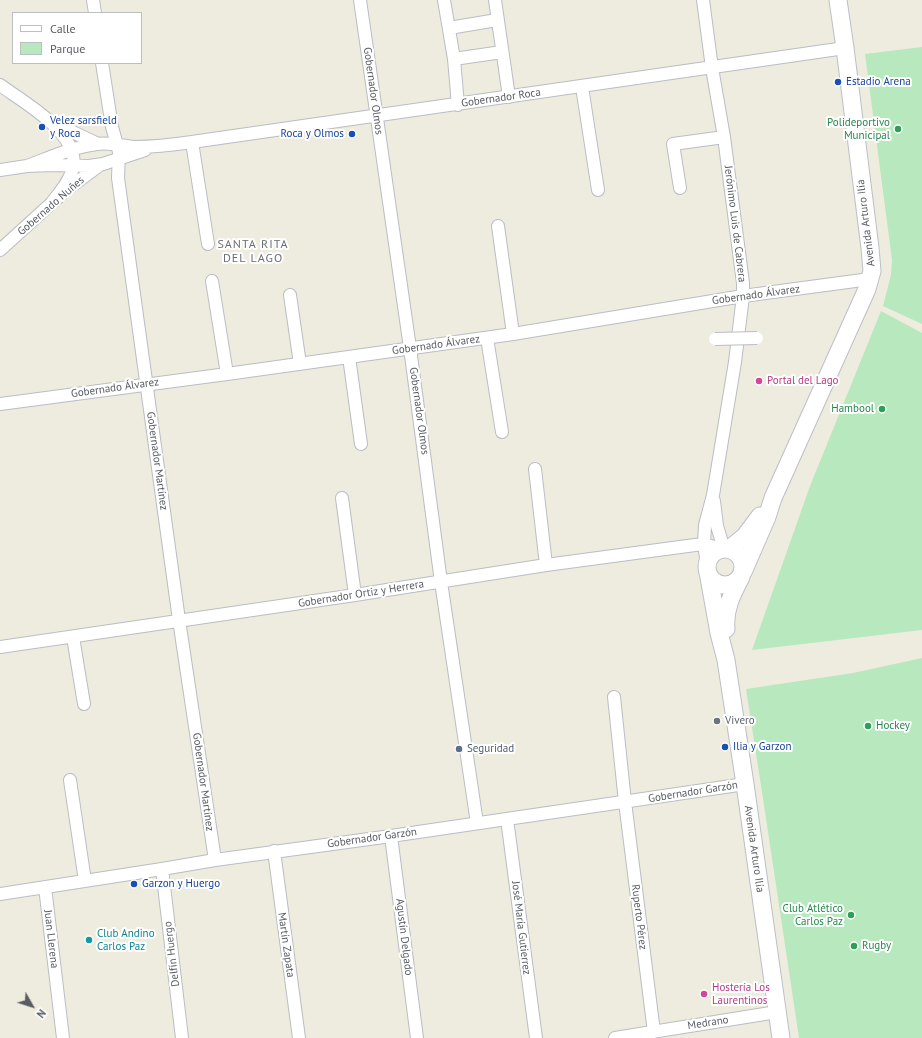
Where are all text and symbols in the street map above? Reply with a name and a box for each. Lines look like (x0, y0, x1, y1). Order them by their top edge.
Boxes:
legend (12, 12, 142, 64)
text: Calle (50, 21, 76, 36)
text: Parque (50, 41, 85, 56)
street label: Gobernador Olmos (360, 46, 386, 136)
place label: Estadio Arena (846, 75, 911, 89)
marker: Estadio Arena (833, 77, 843, 87)
street label: Gobernador Roca (460, 86, 542, 110)
place label: Velez sarsfield y Roca (50, 114, 117, 140)
place label: Polideportivo Municipal (827, 116, 890, 142)
marker: Velez sarsfield y Roca (37, 122, 47, 132)
marker: Polideportivo Municipal (893, 124, 903, 134)
place label: Roca y Olmos (280, 127, 344, 141)
marker: Roca y Olmos (347, 129, 357, 139)
street label: Jerónimo Luis de Cabrera (721, 165, 749, 283)
street label: Gobernado Nuñes (15, 174, 87, 238)
street label: Avenida Arturo Ilía (854, 179, 878, 267)
district label: SANTA RITA DEL LAGO (217, 238, 289, 266)
street label: Gobernado Álvarez (711, 282, 801, 308)
street label: Gobernado Álvarez (391, 332, 481, 358)
street label: Gobernador Olmos (406, 366, 432, 456)
place label: Portal del Lago (767, 374, 838, 388)
street label: Gobernado Álvarez (70, 375, 160, 401)
marker: Portal del Lago (754, 376, 764, 386)
place label: Hambool (831, 402, 874, 416)
marker: Hambool (877, 404, 887, 414)
street label: Gobernador Martínez (144, 411, 170, 511)
street label: Gobernador Ortiz y Herrera (297, 578, 425, 610)
place label: Vivero (725, 714, 755, 728)
marker: Vivero (712, 716, 722, 726)
place label: Hockey (876, 719, 910, 733)
marker: Hockey (863, 721, 873, 731)
street label: Gobernador Martínez (190, 732, 216, 832)
place label: Ilia y Garzon (733, 740, 791, 754)
place label: Seguridad (467, 742, 514, 756)
marker: Ilia y Garzon (720, 742, 730, 752)
marker: Seguridad (454, 744, 464, 754)
street label: Gobernador Garzón (647, 778, 739, 806)
street label: Avenida Arturo Ilía (741, 805, 767, 893)
street label: Gobernador Garzón (326, 825, 418, 851)
place label: Garzon y Huergo (142, 877, 220, 891)
marker: Garzon y Huergo (129, 879, 139, 889)
street label: José María Gutierrez (509, 880, 533, 976)
street label: Ruperto Pérez (628, 884, 650, 950)
street label: Agustín Delgado (393, 898, 415, 976)
place label: Club Atlético Carlos Paz (783, 902, 843, 928)
street label: Juan Llerena (41, 909, 61, 969)
marker: Club Atlético Carlos Paz (846, 910, 856, 920)
street label: Martín Zapata (275, 912, 297, 978)
street label: Delfín Huergo (161, 921, 183, 987)
place label: Club Andino Carlos Paz (97, 927, 155, 953)
marker: Club Andino Carlos Paz (84, 935, 94, 945)
place label: Rugby (862, 939, 891, 953)
marker: Rugby (849, 941, 859, 951)
place label: Hostería Los Laurentinos (712, 981, 770, 1007)
north arrow (12, 986, 52, 1026)
marker: Hostería Los Laurentinos (699, 989, 709, 999)
text: N (34, 1006, 49, 1021)
street label: Medrano (687, 1013, 729, 1033)

